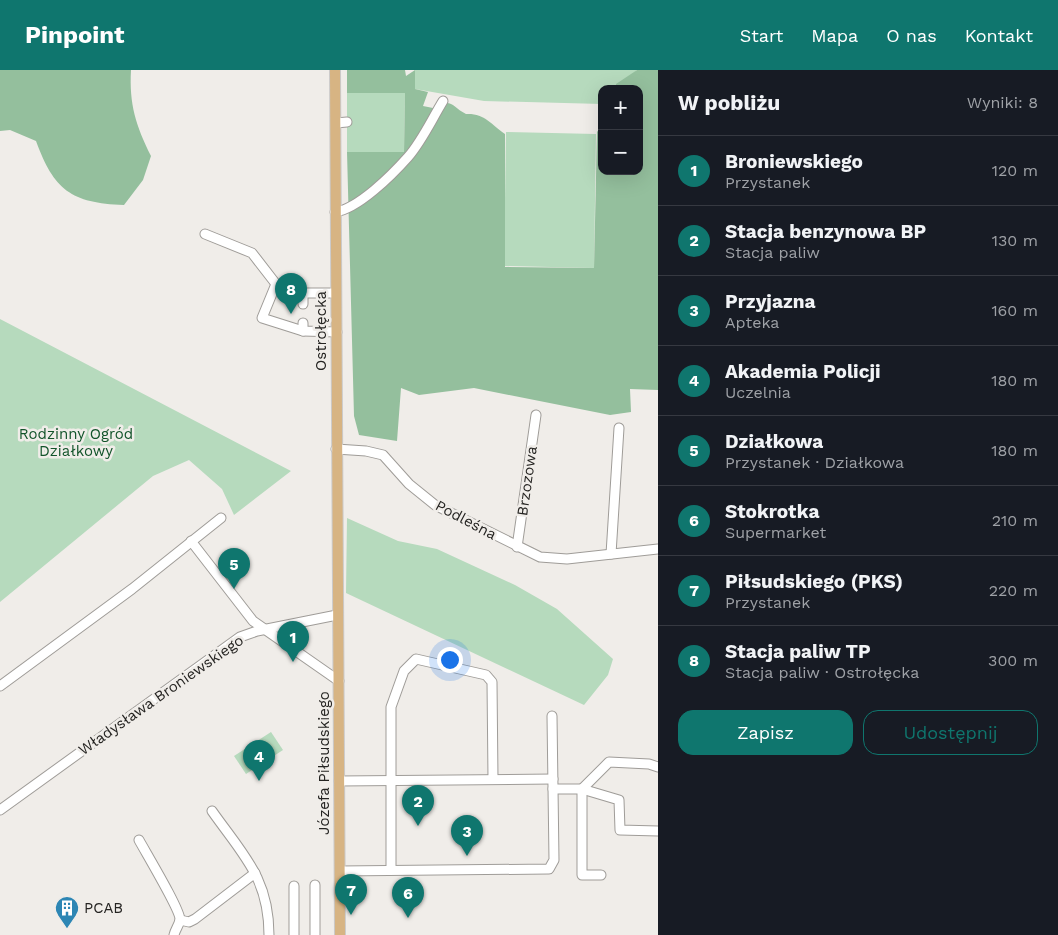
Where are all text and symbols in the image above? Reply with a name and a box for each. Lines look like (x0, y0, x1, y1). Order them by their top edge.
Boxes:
text: Pinpoint (25, 21, 125, 49)
text: Start (740, 25, 783, 46)
text: Mapa (811, 25, 858, 46)
text: O nas (886, 25, 937, 46)
text: Kontakt (965, 25, 1033, 46)
map controls (598, 85, 643, 175)
button: + (598, 85, 643, 130)
text: W pobliżu (678, 90, 780, 115)
text: Wyniki: 8 (967, 93, 1038, 112)
button: − (598, 130, 643, 175)
text: Broniewskiego (725, 150, 863, 173)
text: 1 (691, 161, 697, 180)
text: 120 m (992, 161, 1038, 180)
text: Przystanek (725, 173, 810, 192)
text: Stacja benzynowa BP (725, 220, 926, 243)
text: 2 (689, 231, 699, 250)
text: 130 m (992, 231, 1038, 250)
text: Stacja paliw (725, 243, 820, 262)
pin: 8 (275, 273, 307, 314)
text: Przyjazna (725, 290, 815, 313)
street label: Ostrołęcka (312, 291, 330, 371)
text: 3 (689, 301, 699, 320)
text: 160 m (991, 301, 1038, 320)
text: Apteka (725, 313, 779, 332)
text: Akademia Policji (725, 360, 880, 383)
text: 4 (689, 371, 699, 390)
text: 180 m (991, 371, 1038, 390)
text: Uczelnia (725, 383, 791, 402)
park label: Rodzinny Ogród Działkowy (19, 425, 133, 460)
text: Działkowa (725, 430, 823, 453)
text: 5 (689, 441, 699, 460)
text: 180 m (991, 441, 1038, 460)
street label: Brzozowa (513, 444, 541, 517)
text: Przystanek · Działkowa (725, 453, 904, 472)
street label: Podleśna (432, 496, 500, 544)
text: Stokrotka (725, 500, 819, 523)
text: 6 (689, 511, 699, 530)
text: 210 m (992, 511, 1038, 530)
text: Supermarket (725, 523, 826, 542)
pin: 5 (218, 548, 250, 589)
text: Piłsudskiego (PKS) (725, 570, 903, 593)
text: 7 (689, 581, 699, 600)
text: 220 m (989, 581, 1038, 600)
text: Przystanek (725, 593, 810, 612)
pin: 1 (277, 621, 309, 662)
street label: Władysława Broniewskiego (75, 631, 247, 759)
text: Stacja paliw TP (725, 640, 871, 663)
your location (437, 647, 463, 673)
text: 8 (689, 651, 699, 670)
text: 300 m (988, 651, 1038, 670)
text: Stacja paliw · Ostrołęcka (725, 663, 919, 682)
street label: Józefa Piłsudskiego (315, 691, 333, 835)
button: Zapisz (678, 710, 853, 755)
button: Udostępnij (863, 710, 1038, 755)
pin: 4 (243, 740, 275, 781)
pin: 2 (402, 785, 434, 826)
pin: 3 (451, 815, 483, 856)
pin: 7 (335, 874, 367, 915)
pin: 6 (392, 877, 424, 918)
building icon: PCAB (54, 895, 80, 929)
place label: PCAB (84, 899, 123, 917)

